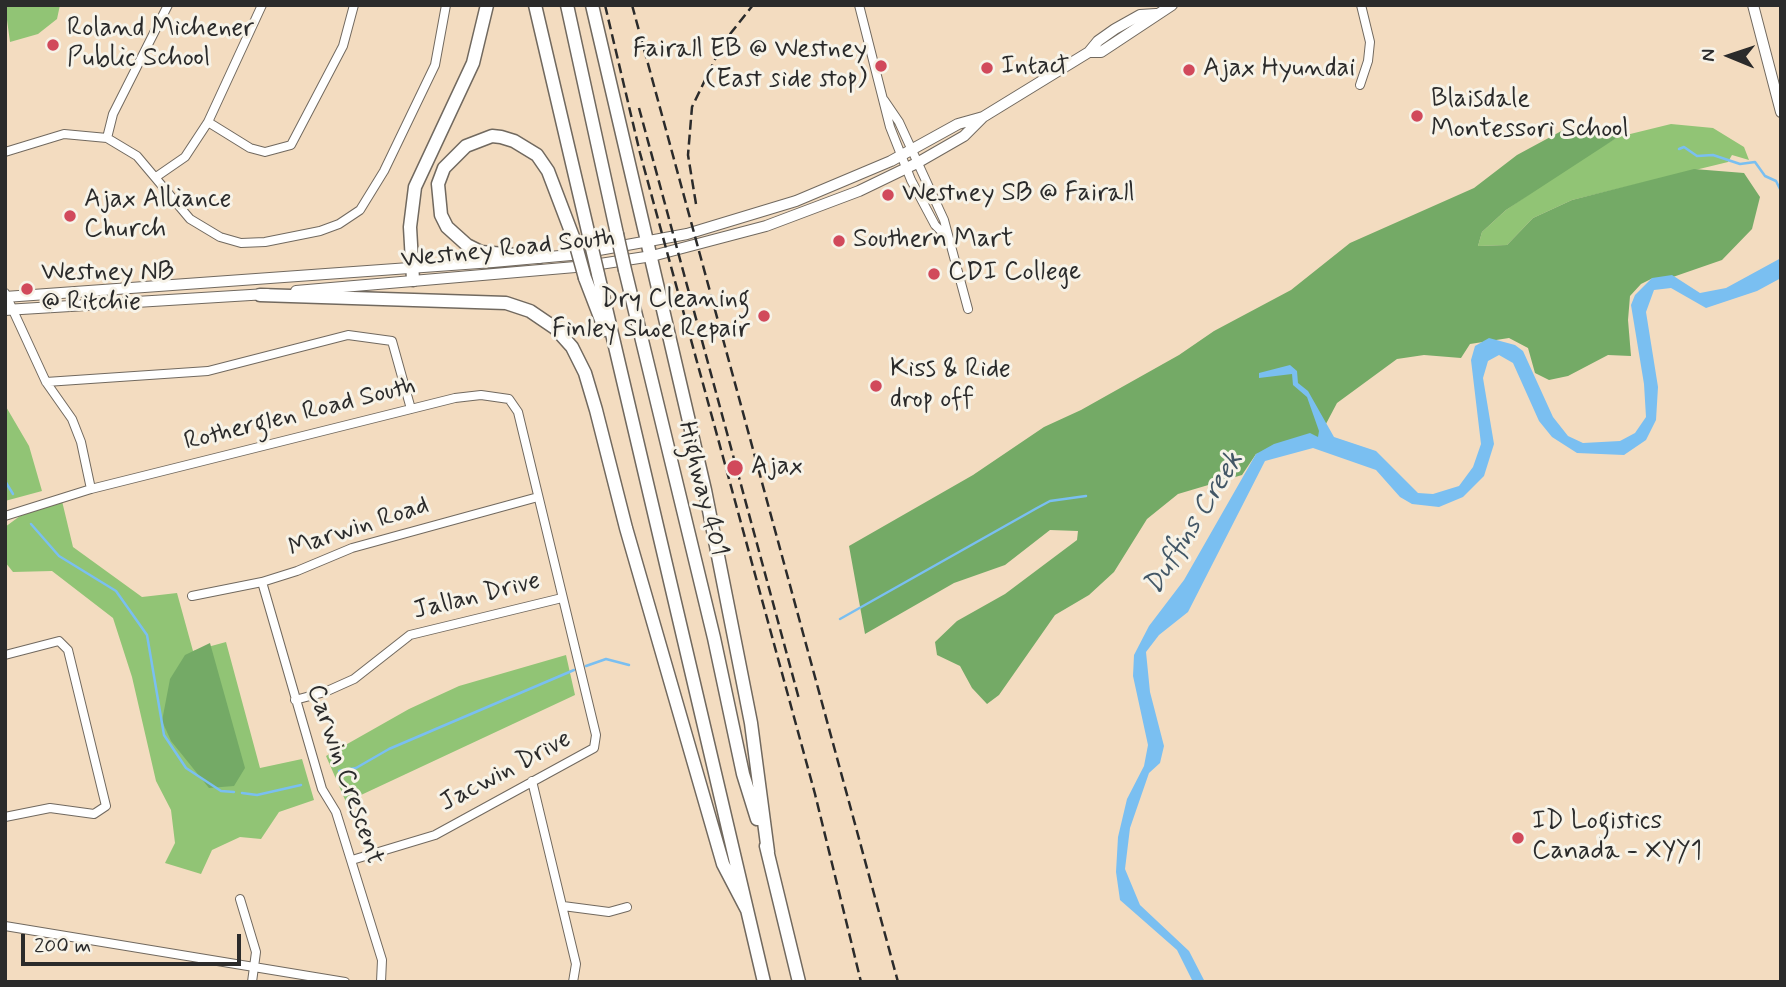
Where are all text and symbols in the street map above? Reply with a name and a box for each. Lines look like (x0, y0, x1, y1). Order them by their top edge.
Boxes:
place label: Roland Michener Public School (67, 14, 254, 76)
north arrow (1695, 21, 1765, 91)
place label: Fairall EB @ Westney (East side stop) (633, 35, 867, 96)
marker: Roland Michener Public School (45, 37, 61, 53)
text: N (1696, 48, 1721, 62)
place label: Intact (1001, 52, 1069, 84)
place label: Ajax Hyundai (1203, 54, 1355, 86)
marker: Fairall EB @ Westney (East side stop) (873, 58, 889, 74)
marker: Intact (979, 60, 995, 76)
marker: Ajax Hyundai (1181, 62, 1197, 78)
place label: Blaisdale Montessori School (1431, 85, 1629, 146)
marker: Blaisdale Montessori School (1409, 108, 1425, 124)
place label: Westney SB @ Fairall (902, 179, 1135, 211)
place label: Ajax Alliance Church (84, 185, 232, 246)
marker: Westney SB @ Fairall (880, 187, 896, 203)
marker: Ajax Alliance Church (62, 208, 78, 224)
street label: Westney Road South (399, 223, 617, 277)
place label: Southern Mart (853, 225, 1013, 257)
marker: Southern Mart (831, 233, 847, 249)
place label: Westney NB @ Ritchie (41, 258, 174, 320)
place label: CDI College (948, 258, 1081, 290)
marker: CDI College (926, 266, 942, 282)
marker: Westney NB @ Ritchie (19, 281, 35, 297)
place label: Dry Cleaning Finley Shoe Repair (552, 285, 750, 346)
marker: Dry Cleaning Finley Shoe Repair (756, 308, 772, 324)
place label: Kiss & Ride drop off (890, 355, 1011, 416)
street label: Rotherglen Road South (181, 371, 419, 459)
marker: Kiss & Ride drop off (868, 378, 884, 394)
street label: Highway 401 (669, 418, 733, 560)
water label: Duffins Creek (1138, 446, 1252, 602)
place label: Ajax (751, 452, 803, 484)
marker: Ajax (725, 458, 745, 478)
street label: Marwin Road (285, 491, 433, 565)
street label: Jallan Drive (410, 566, 544, 628)
street label: Carwin Crescent (298, 681, 390, 869)
street label: Jacwin Drive (435, 724, 577, 820)
place label: ID Logistics Canada - XYY1 (1532, 807, 1702, 868)
marker: ID Logistics Canada - XYY1 (1510, 830, 1526, 846)
scale bar (24, 920, 245, 964)
text: 200 m (34, 932, 91, 960)

